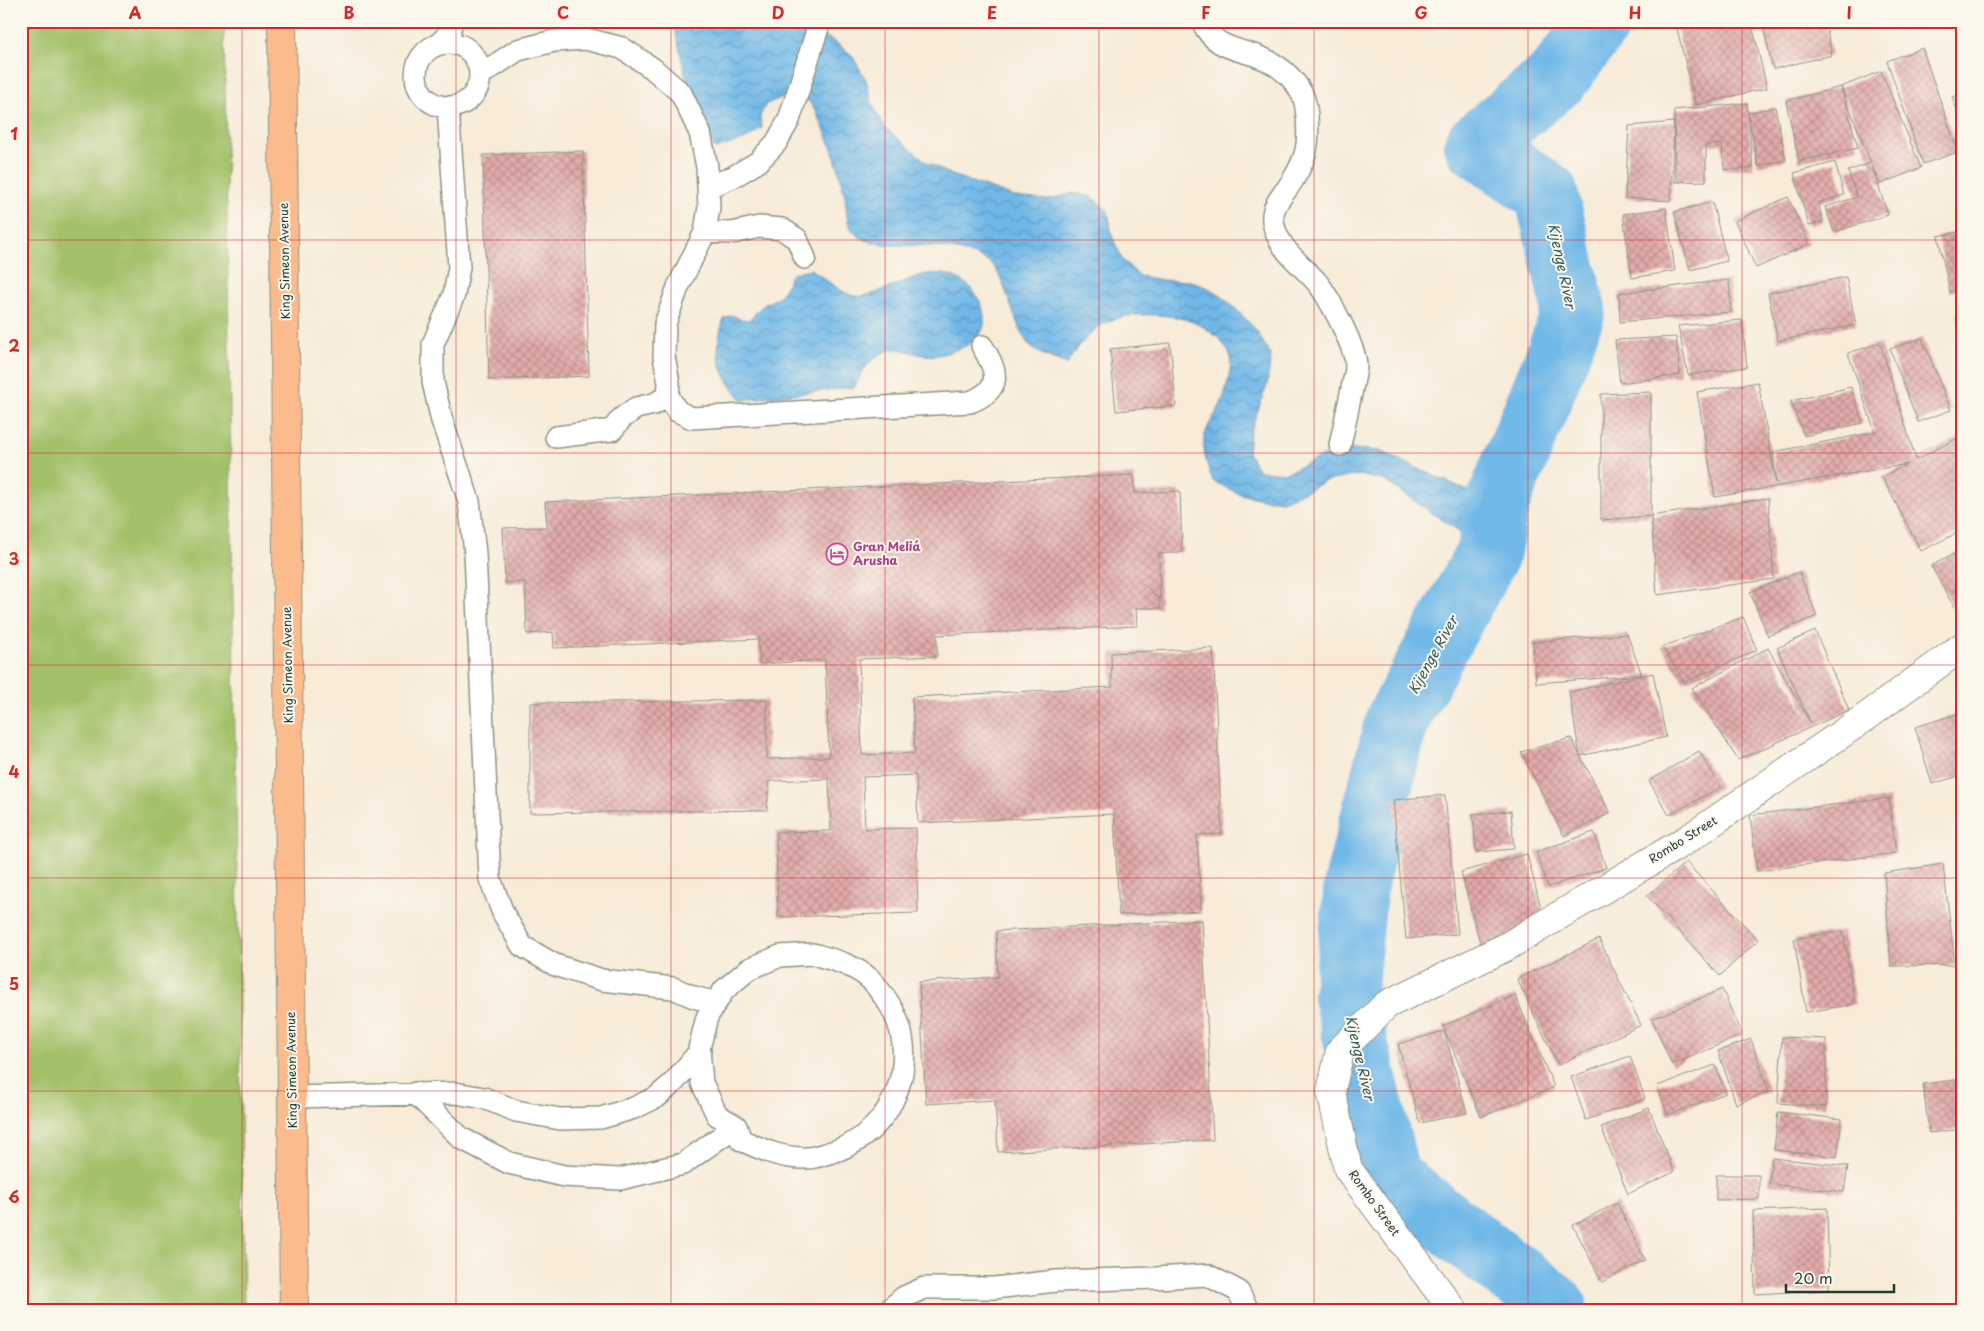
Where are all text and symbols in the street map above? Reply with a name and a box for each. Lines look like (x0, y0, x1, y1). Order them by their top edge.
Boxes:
text: A (129, 0, 142, 24)
text: B (344, 0, 355, 24)
text: C (557, 0, 569, 24)
text: D (772, 0, 784, 24)
text: E (987, 0, 997, 24)
text: F (1201, 0, 1211, 24)
text: G (1414, 0, 1428, 24)
text: H (1629, 0, 1641, 24)
text: I (1846, 0, 1852, 24)
text: 1 (10, 121, 18, 145)
street label: King Simeon Avenue (274, 202, 294, 320)
water label: Kijenge River (1543, 221, 1582, 312)
text: 2 (8, 333, 20, 357)
place label: Gran Meliá Arusha (853, 537, 921, 569)
hotel icon: Gran Meliá Arusha (825, 542, 849, 566)
text: 3 (9, 546, 19, 570)
street label: King Simeon Avenue (277, 606, 297, 724)
water label: Kijenge River (1402, 610, 1463, 698)
text: 4 (9, 759, 20, 783)
street label: Rombo Street (1645, 811, 1721, 867)
text: 5 (9, 971, 19, 995)
street label: King Simeon Avenue (281, 1011, 301, 1129)
water label: Kijenge River (1341, 1013, 1381, 1104)
street label: Rombo Street (1345, 1166, 1405, 1240)
text: 6 (8, 1184, 20, 1208)
scale bar (1786, 1261, 1894, 1293)
text: 20 m (1794, 1266, 1833, 1289)

